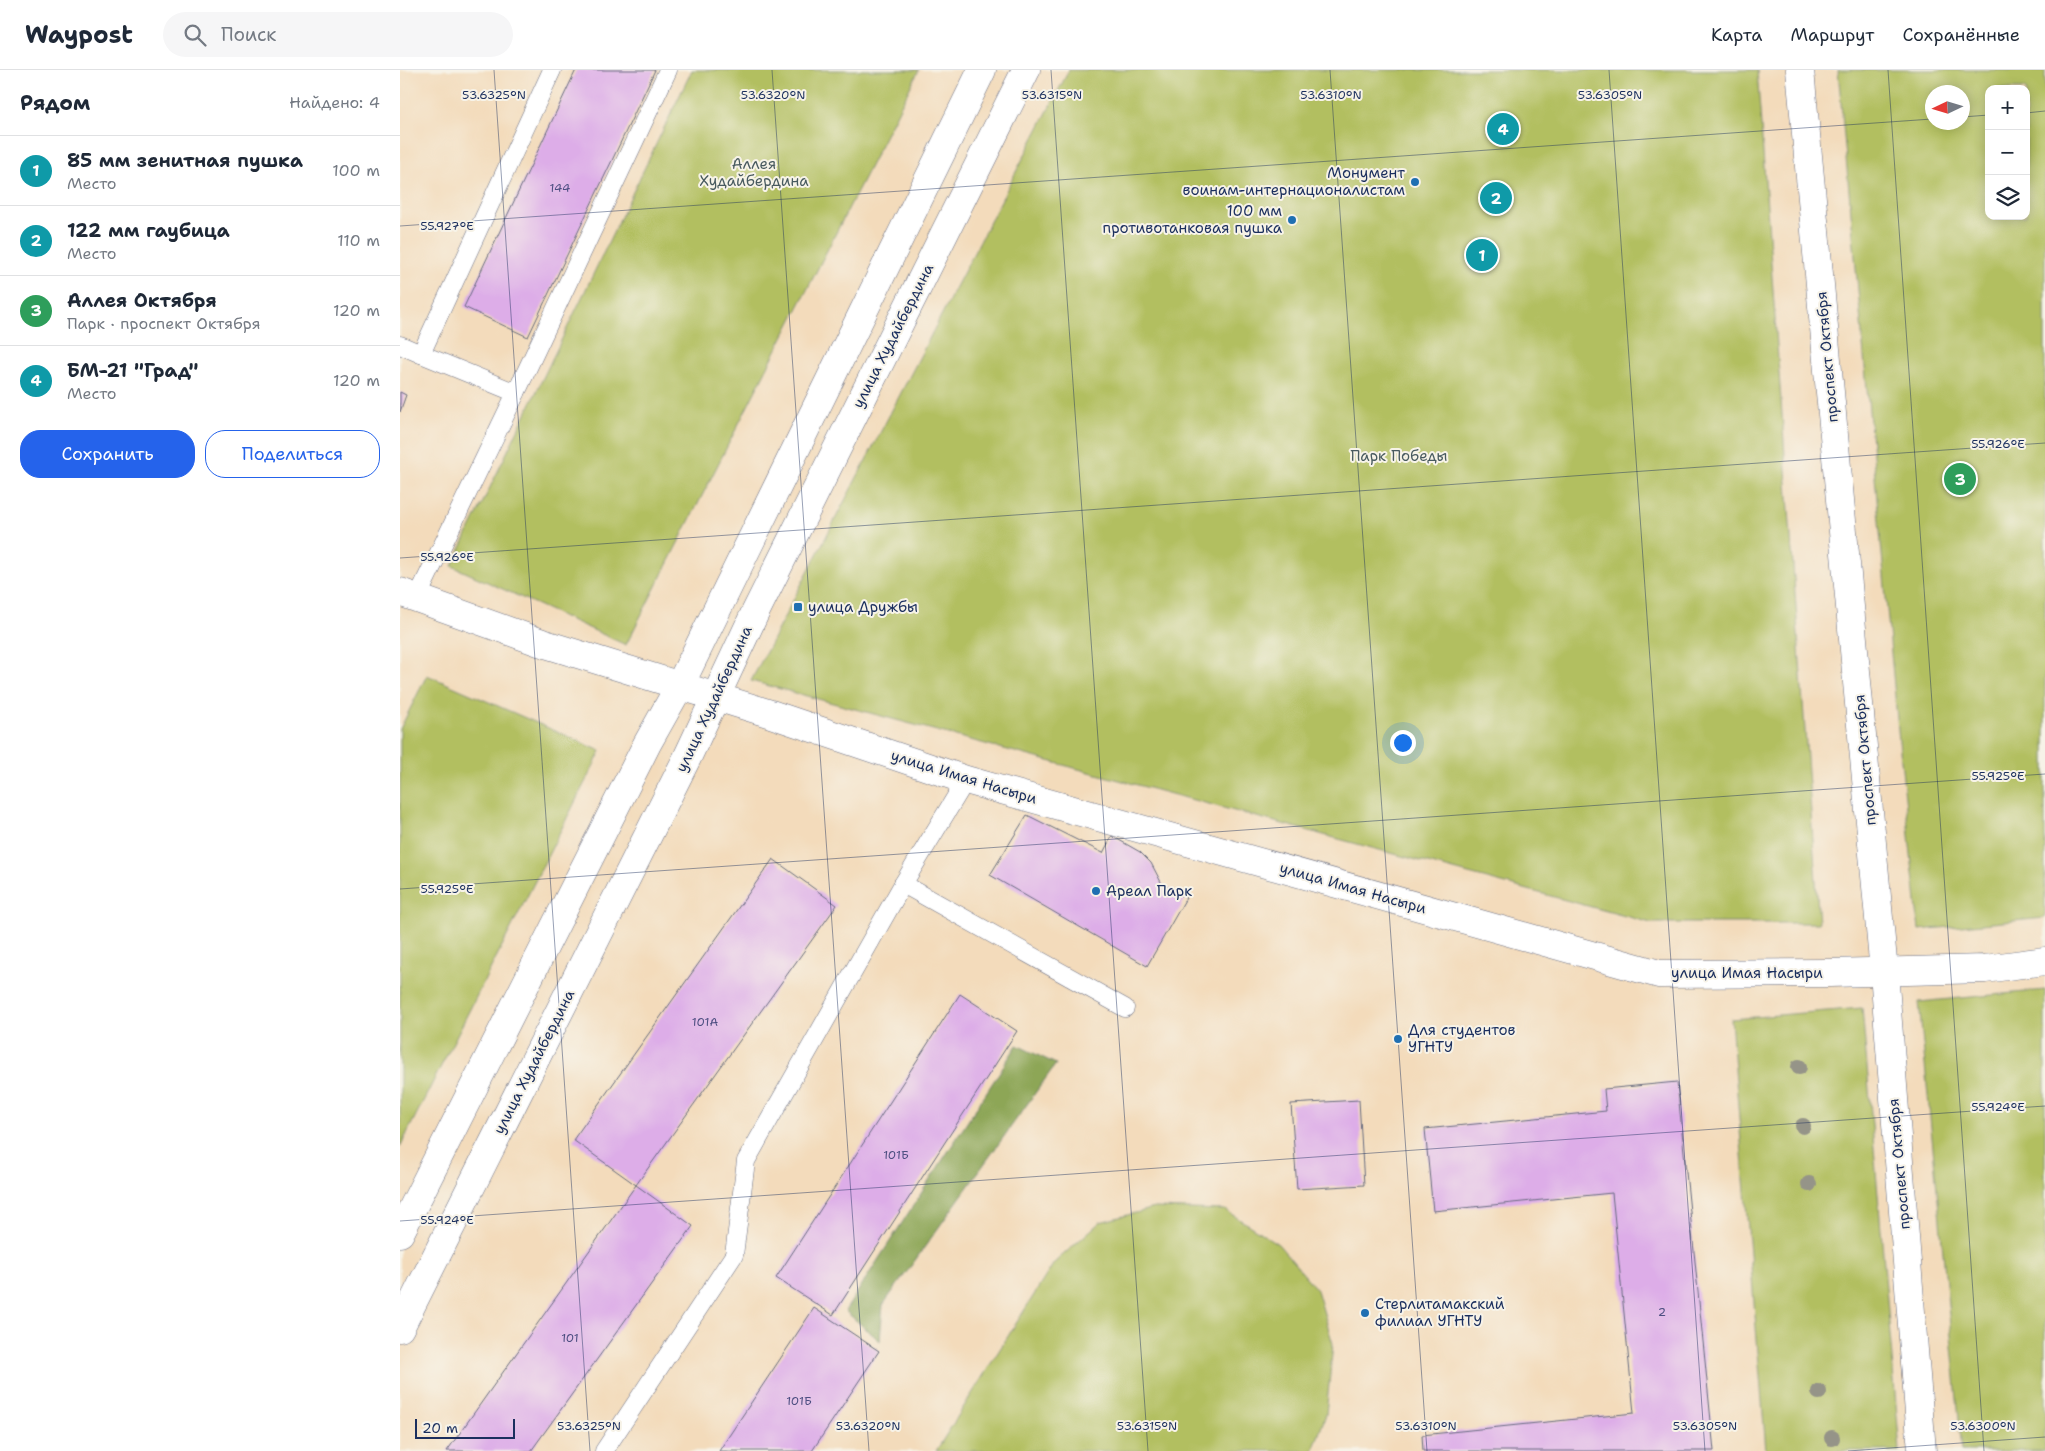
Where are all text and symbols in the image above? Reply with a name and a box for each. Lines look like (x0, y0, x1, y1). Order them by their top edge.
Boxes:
search box (163, 12, 513, 57)
text: Waypost (25, 19, 133, 51)
icon: search (181, 21, 209, 49)
text: Поиск (221, 22, 276, 47)
text: Карта (1711, 23, 1762, 47)
text: Маршрут (1790, 23, 1874, 47)
text: Сохранённые (1902, 23, 2020, 47)
north arrow (1925, 85, 1970, 130)
map controls (1985, 85, 2030, 220)
button: + (1985, 85, 2030, 130)
text: 53.6325°N (462, 87, 526, 103)
text: 53.6320°N (741, 87, 805, 103)
text: 53.6315°N (1022, 87, 1082, 103)
text: 53.6310°N (1300, 87, 1362, 103)
text: 53.6305°N (1578, 87, 1642, 103)
text: Рядом (20, 89, 90, 117)
text: Найдено: 4 (289, 92, 380, 113)
pin: 4 (1487, 110, 1519, 148)
button: − (1985, 130, 2030, 175)
text: 85 мм зенитная пушка (67, 148, 303, 173)
park label: Аллея Худайбердина (699, 154, 809, 191)
text: 1 (32, 160, 40, 181)
text: 100 m (332, 160, 380, 181)
place label: Монумент воинам-интернационалистам (1183, 163, 1405, 200)
text: Место (67, 173, 117, 194)
button: layers (1985, 175, 2030, 220)
marker: Монумент воинам-интернационалистам (1409, 176, 1421, 188)
pin: 2 (1480, 179, 1512, 217)
house number: 144 (550, 180, 570, 196)
place label: 100 мм противотанковая пушка (1103, 201, 1283, 238)
marker: 100 мм противотанковая пушка (1286, 214, 1298, 226)
text: 122 мм гаубица (67, 218, 230, 243)
text: 55.927°E (420, 218, 474, 234)
text: 2 (30, 230, 42, 251)
text: 110 m (337, 230, 380, 251)
pin: 1 (1466, 236, 1498, 274)
text: Место (67, 243, 117, 264)
street label: улица Худайбердина (848, 260, 938, 412)
text: Аллея Октября (67, 288, 217, 313)
street label: проспект Октября (1811, 291, 1843, 423)
text: 3 (30, 300, 42, 321)
text: 120 m (333, 300, 380, 321)
text: Парк · проспект Октября (67, 313, 261, 334)
text: БМ-21 "Град" (67, 358, 198, 383)
text: 4 (30, 370, 42, 391)
text: 120 m (333, 370, 380, 391)
text: Место (67, 383, 117, 404)
button: Сохранить (20, 430, 195, 478)
button: Поделиться (205, 430, 380, 478)
text: 55.926°E (1971, 436, 2025, 452)
park label: Парк Победы (1350, 446, 1448, 466)
pin: 3 (1944, 460, 1976, 498)
text: 55.926°E (420, 549, 474, 565)
place label: улица Дружбы (808, 597, 918, 617)
marker: улица Дружбы (792, 601, 804, 613)
street label: улица Худайбердина (671, 622, 757, 775)
street label: проспект Октября (1849, 694, 1881, 826)
your location (1390, 730, 1416, 756)
street label: улица Имая Насыри (888, 745, 1040, 809)
text: 55.925°E (1972, 768, 2024, 784)
street label: улица Имая Насыри (1277, 857, 1429, 919)
text: 55.925°E (421, 881, 473, 897)
place label: Ареал Парк (1106, 881, 1192, 901)
marker: Ареал Парк (1090, 885, 1102, 897)
street label: улица Имая Насыри (1671, 963, 1823, 983)
street label: улица Худайбердина (489, 986, 579, 1138)
house number: 101А (692, 1014, 719, 1030)
place label: Для студентов УГНТУ (1408, 1020, 1516, 1057)
marker: Для студентов УГНТУ (1392, 1033, 1404, 1045)
street label: проспект Октября (1883, 1098, 1915, 1230)
text: 55.924°E (1971, 1099, 2025, 1115)
house number: 101Б (883, 1147, 909, 1163)
text: 55.924°E (420, 1212, 474, 1228)
place label: Стерлитамакский филиал УГНТУ (1375, 1294, 1505, 1331)
house number: 2 (1658, 1304, 1666, 1320)
marker: Стерлитамакский филиал УГНТУ (1359, 1307, 1371, 1319)
house number: 101 (561, 1330, 579, 1346)
house number: 101Б (786, 1393, 812, 1409)
scale bar (415, 1416, 515, 1439)
text: 53.6325°N (557, 1418, 621, 1434)
text: 53.6320°N (836, 1418, 900, 1434)
text: 53.6315°N (1117, 1418, 1177, 1434)
text: 53.6310°N (1395, 1418, 1457, 1434)
text: 53.6305°N (1673, 1418, 1737, 1434)
text: 53.6300°N (1950, 1418, 2016, 1434)
text: 20 m (422, 1419, 458, 1437)

